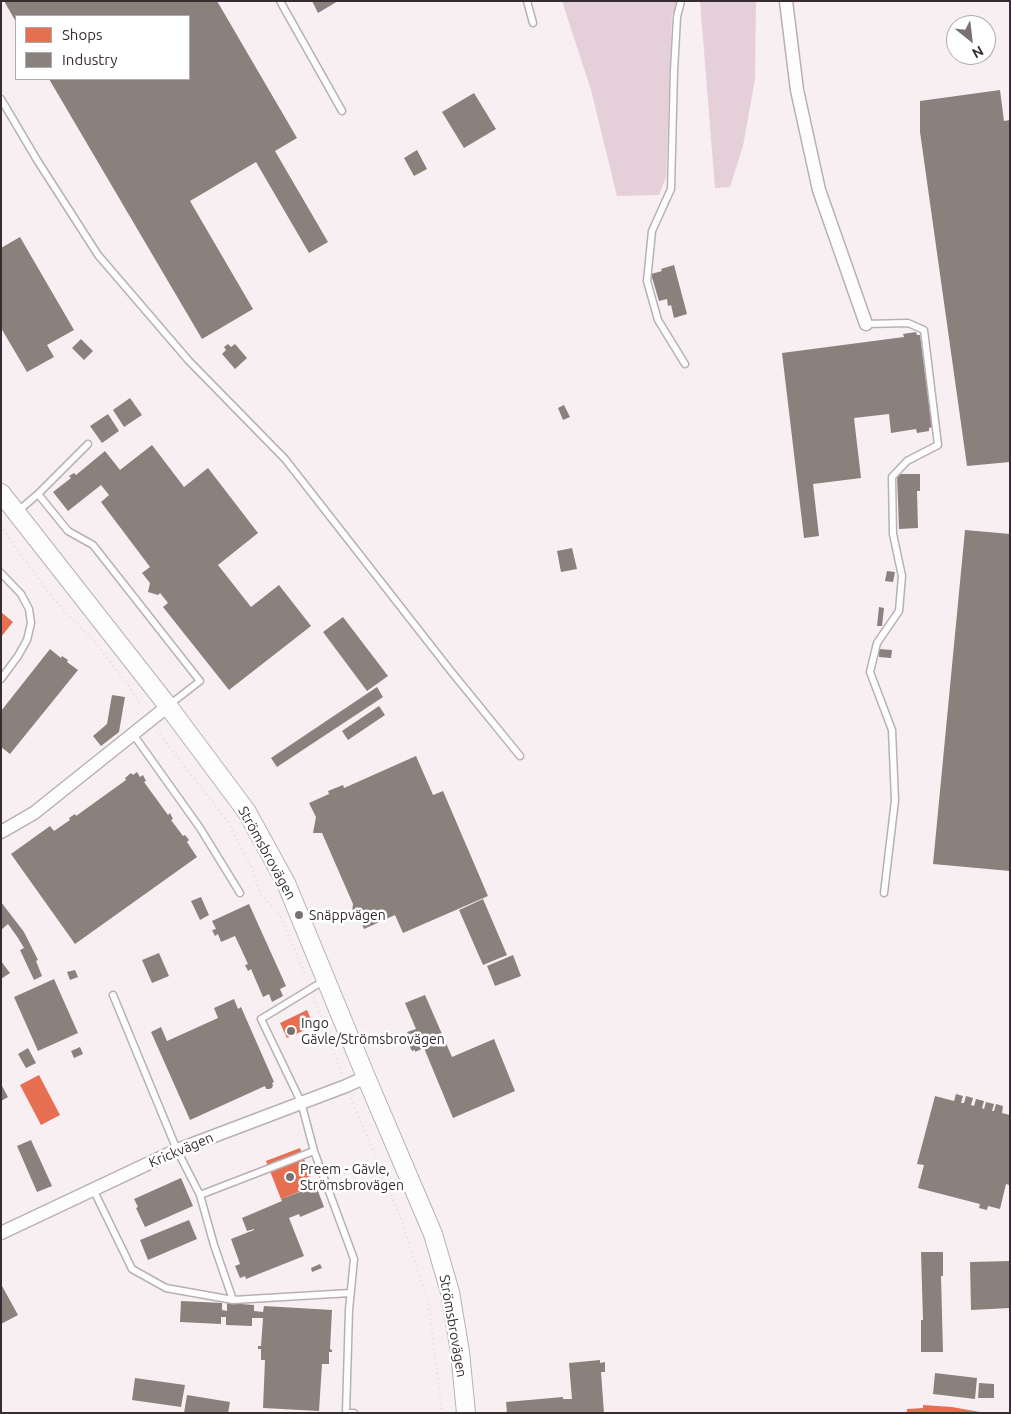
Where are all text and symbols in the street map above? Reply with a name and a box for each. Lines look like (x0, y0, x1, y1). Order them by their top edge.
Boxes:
legend (15, 15, 190, 80)
north arrow (946, 15, 996, 65)
text: Shops (62, 26, 103, 43)
text: N (969, 43, 986, 62)
text: Industry (62, 51, 117, 68)
street label: Strömsbrovägen (234, 803, 300, 903)
place label: Snäppvägen (309, 907, 386, 923)
marker: Snäppvägen (293, 909, 305, 921)
place label: Ingo Gävle/Strömsbrovägen (301, 1015, 445, 1048)
marker: Ingo Gävle/Strömsbrovägen (285, 1025, 297, 1037)
street label: Krickvägen (146, 1129, 216, 1171)
place label: Preem - Gävle, Strömsbrovägen (300, 1161, 404, 1194)
marker: Preem - Gävle, Strömsbrovägen (284, 1171, 296, 1183)
street label: Strömsbrovägen (436, 1273, 470, 1379)

